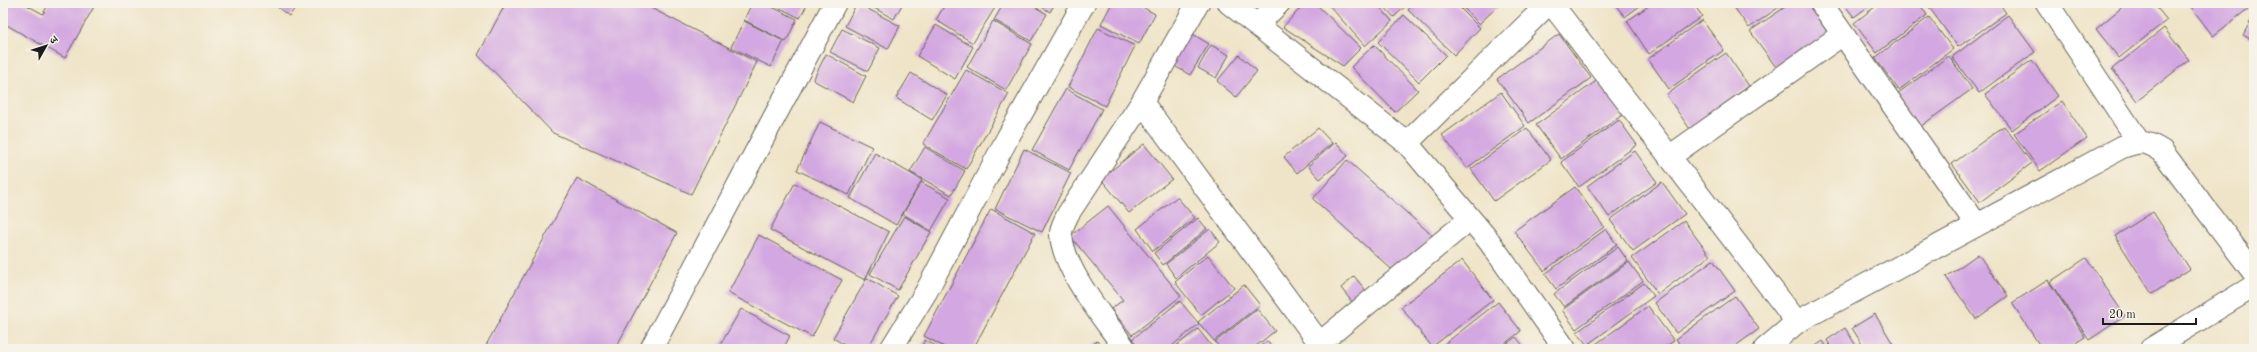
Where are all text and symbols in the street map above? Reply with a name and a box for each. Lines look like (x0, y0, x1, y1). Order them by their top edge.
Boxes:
north arrow (26, 26, 66, 66)
text: उ (46, 34, 60, 47)
scale bar (2103, 300, 2196, 326)
text: 20 m (2109, 309, 2136, 321)

